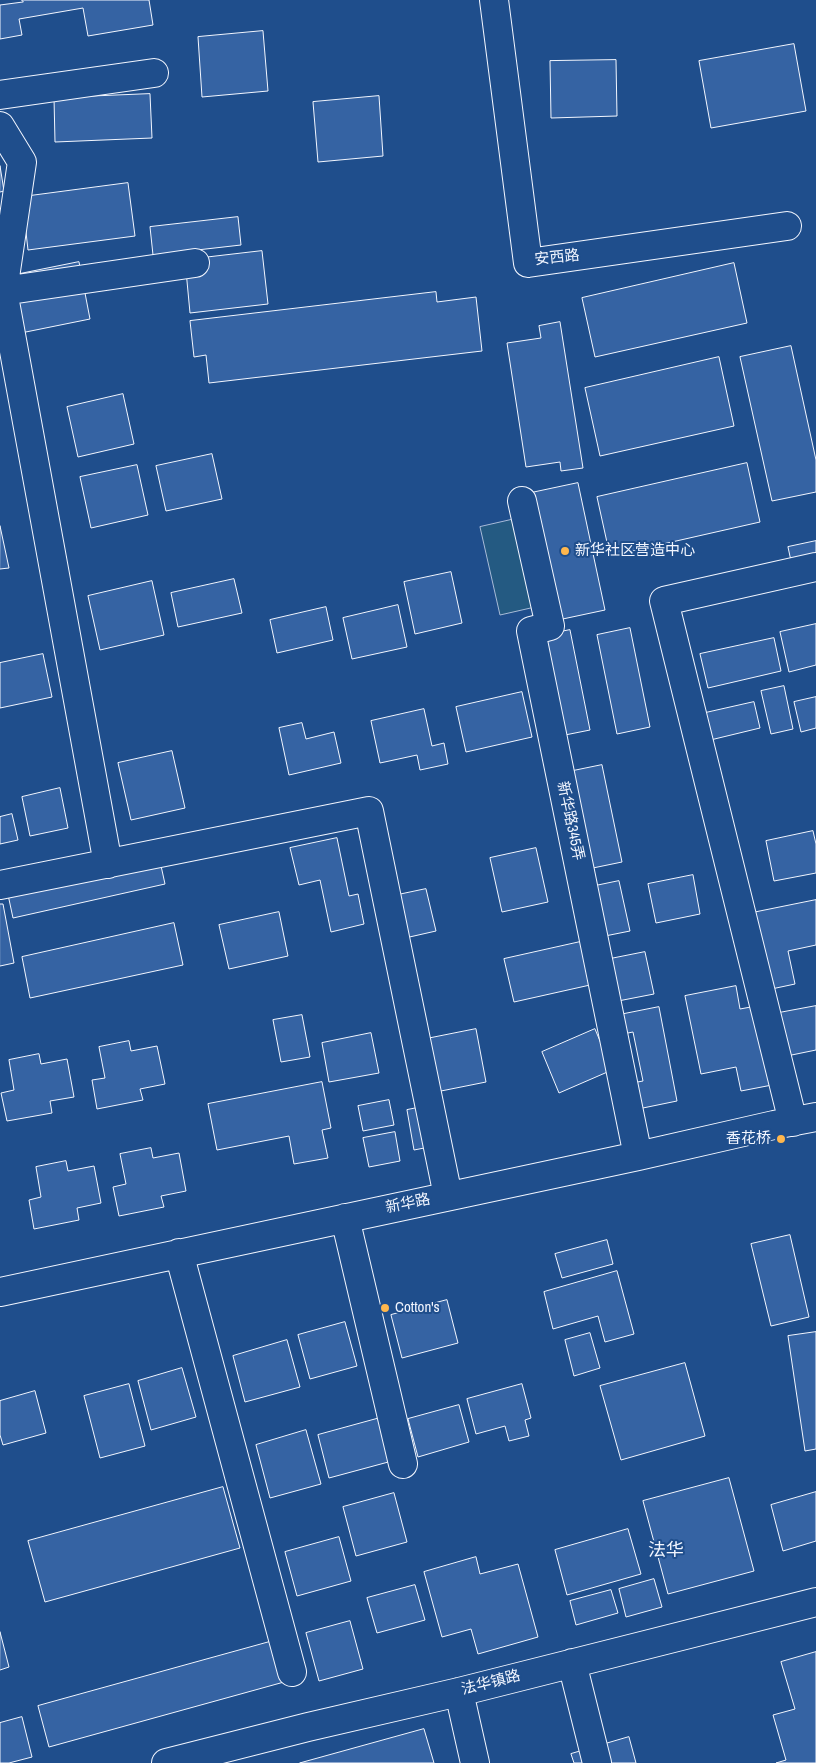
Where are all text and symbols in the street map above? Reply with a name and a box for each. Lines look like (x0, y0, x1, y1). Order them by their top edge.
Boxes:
street label: 安西路 (534, 247, 580, 269)
place label: 新华社区营造中心 (575, 542, 695, 560)
marker: 新华社区营造中心 (559, 545, 571, 557)
street label: 新华路345弄 (553, 780, 587, 862)
place label: 香花桥 (726, 1130, 771, 1148)
marker: 香花桥 (775, 1133, 787, 1145)
street label: 新华路 (384, 1191, 432, 1217)
place label: Cotton's (395, 1299, 440, 1317)
marker: Cotton's (379, 1302, 391, 1314)
district label: 法华 (648, 1540, 684, 1562)
street label: 法华镇路 (460, 1667, 522, 1699)

